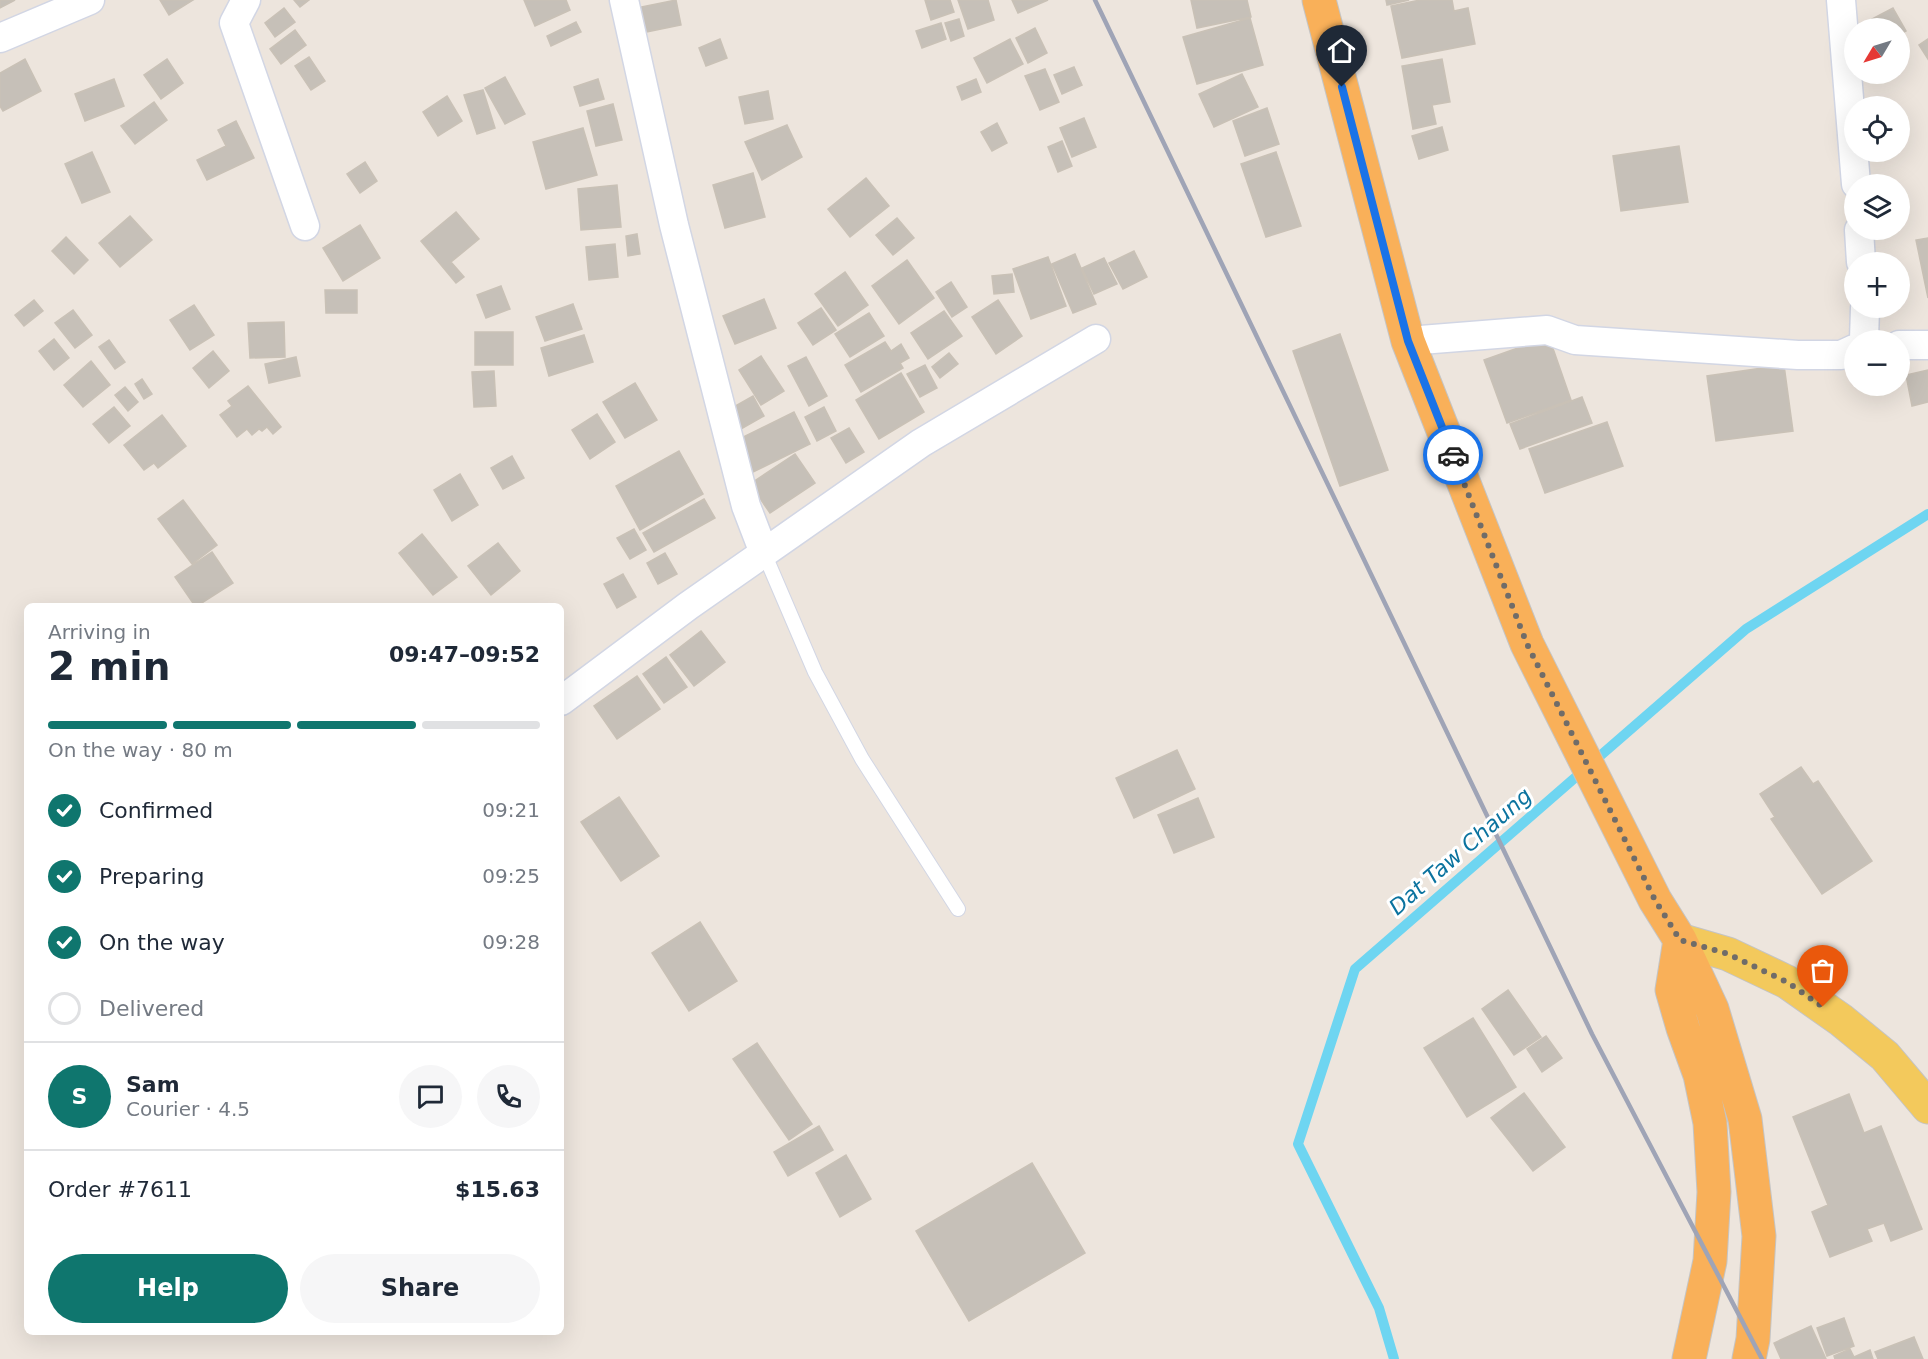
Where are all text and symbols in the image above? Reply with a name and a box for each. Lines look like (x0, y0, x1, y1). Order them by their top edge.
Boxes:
north arrow (1844, 18, 1910, 84)
map controls (1844, 18, 1910, 396)
pin (1316, 25, 1367, 87)
icon: home (1325, 34, 1358, 67)
button: locate (1844, 96, 1910, 162)
button: layers (1844, 174, 1910, 240)
button: + (1844, 252, 1910, 318)
button: − (1844, 330, 1910, 396)
courier (1423, 425, 1483, 485)
icon: car (1437, 439, 1470, 472)
text: Arriving in (48, 620, 151, 644)
text: 09:47–09:52 (389, 642, 540, 667)
text: 2 min (48, 644, 170, 689)
text: On the way · 80 m (48, 738, 233, 762)
water label: Dat Taw Chaung (1384, 783, 1537, 920)
icon: check (48, 794, 81, 827)
text: Confirmed (99, 798, 213, 823)
text: 09:21 (482, 798, 540, 822)
icon: check (48, 860, 81, 893)
text: Preparing (99, 864, 205, 889)
text: 09:25 (482, 864, 540, 888)
icon: check (48, 926, 81, 959)
text: On the way (99, 930, 225, 955)
text: 09:28 (482, 930, 540, 954)
pin (1797, 945, 1848, 1007)
icon: bag (1806, 954, 1839, 987)
text: Delivered (99, 996, 204, 1021)
button: chat (399, 1065, 462, 1128)
button: phone (477, 1065, 540, 1128)
text: Sam (126, 1072, 180, 1097)
text: S (72, 1084, 87, 1109)
text: Courier · 4.5 (126, 1097, 250, 1121)
text: Order #7611 (48, 1177, 192, 1202)
text: $15.63 (455, 1177, 540, 1202)
button: Help (48, 1254, 288, 1323)
button: Share (300, 1254, 540, 1323)

